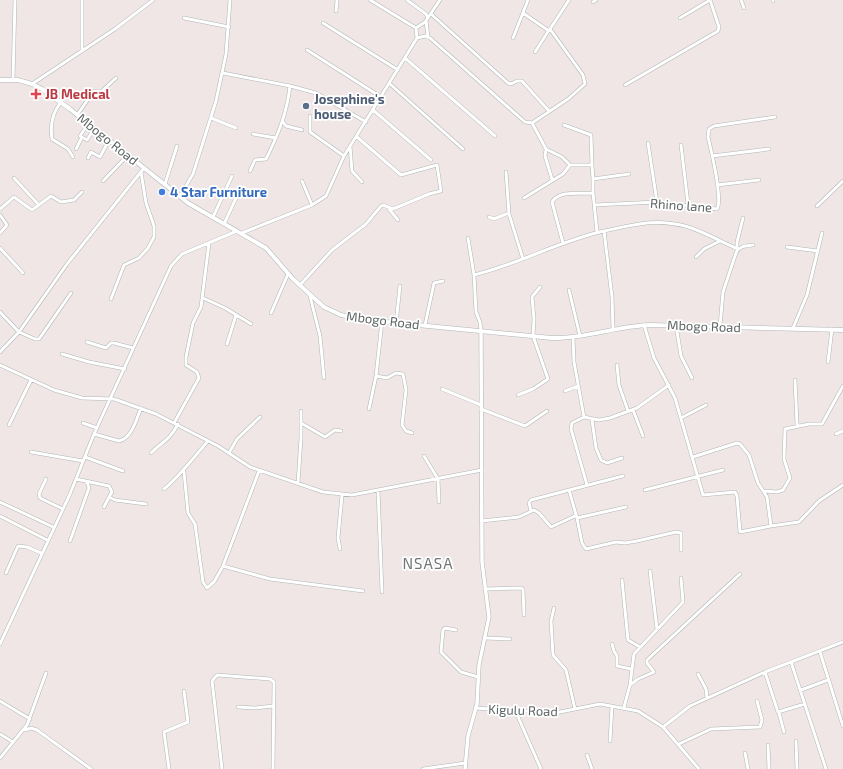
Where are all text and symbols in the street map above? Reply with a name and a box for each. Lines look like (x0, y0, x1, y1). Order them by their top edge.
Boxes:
place label: JB Medical (45, 86, 111, 102)
marker: JB Medical (30, 88, 42, 100)
place label: Josephine's house (314, 91, 385, 122)
marker: Josephine's house (301, 101, 311, 111)
street label: Mbogo Road (74, 110, 142, 168)
place label: 4 Star Furniture (170, 184, 267, 200)
marker: 4 Star Furniture (157, 187, 167, 197)
street label: Rhino lane (649, 195, 713, 215)
street label: Mbogo Road (345, 308, 421, 332)
street label: Mbogo Road (667, 317, 741, 335)
district label: NSASA (402, 554, 454, 572)
street label: Kigulu Road (488, 701, 558, 719)

